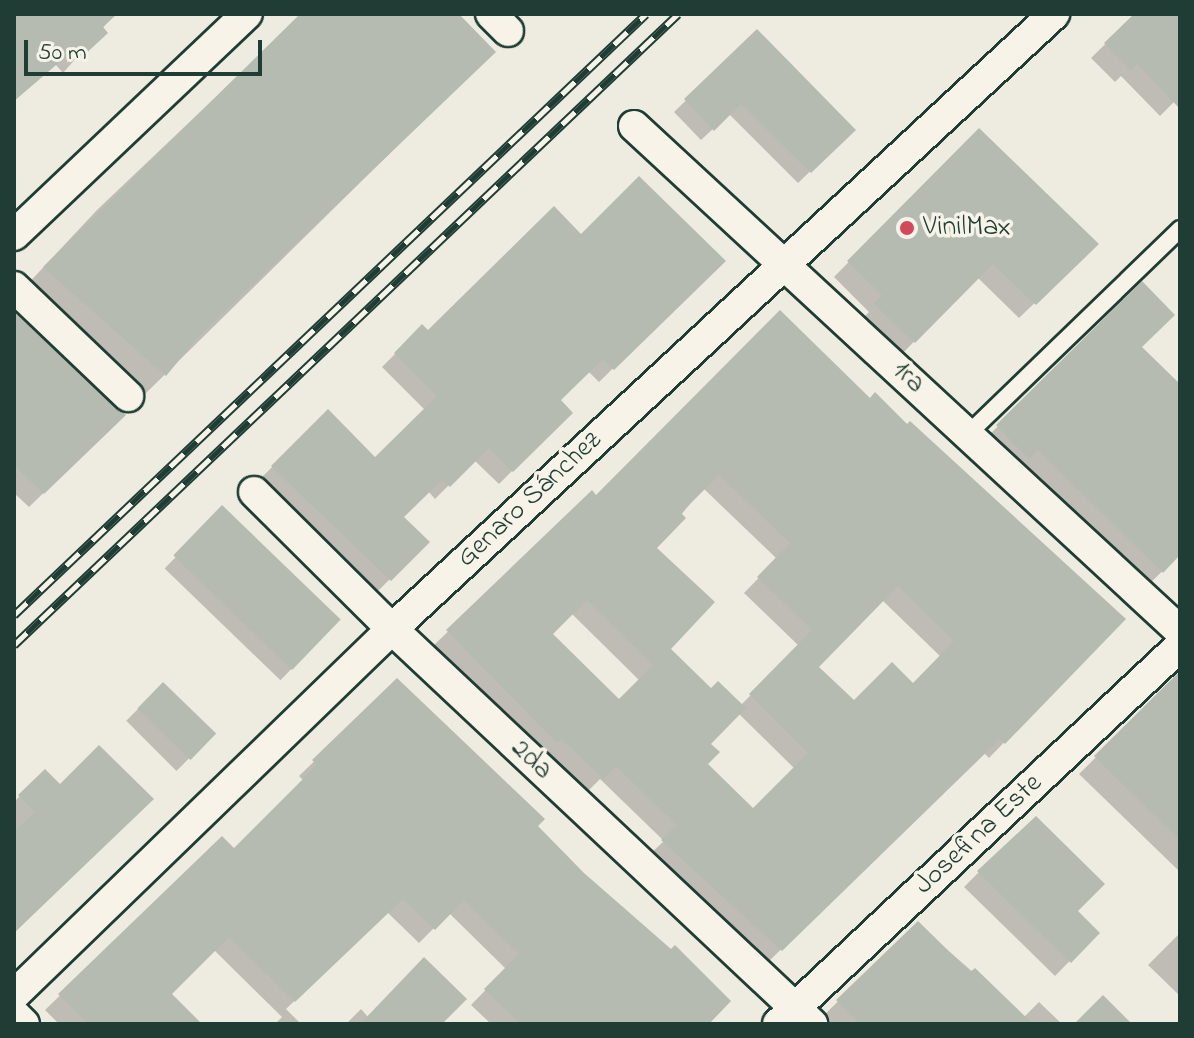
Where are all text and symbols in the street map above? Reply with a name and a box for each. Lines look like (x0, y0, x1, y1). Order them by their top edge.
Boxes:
scale bar (28, 24, 266, 74)
text: 50 m (38, 36, 87, 71)
place label: VinilMax (923, 211, 1011, 245)
marker: VinilMax (898, 219, 916, 237)
street label: 1ra (885, 355, 931, 401)
street label: Genaro Sánchez (451, 425, 609, 575)
street label: 2da (503, 732, 559, 788)
street label: Josefina Este (908, 767, 1050, 903)

